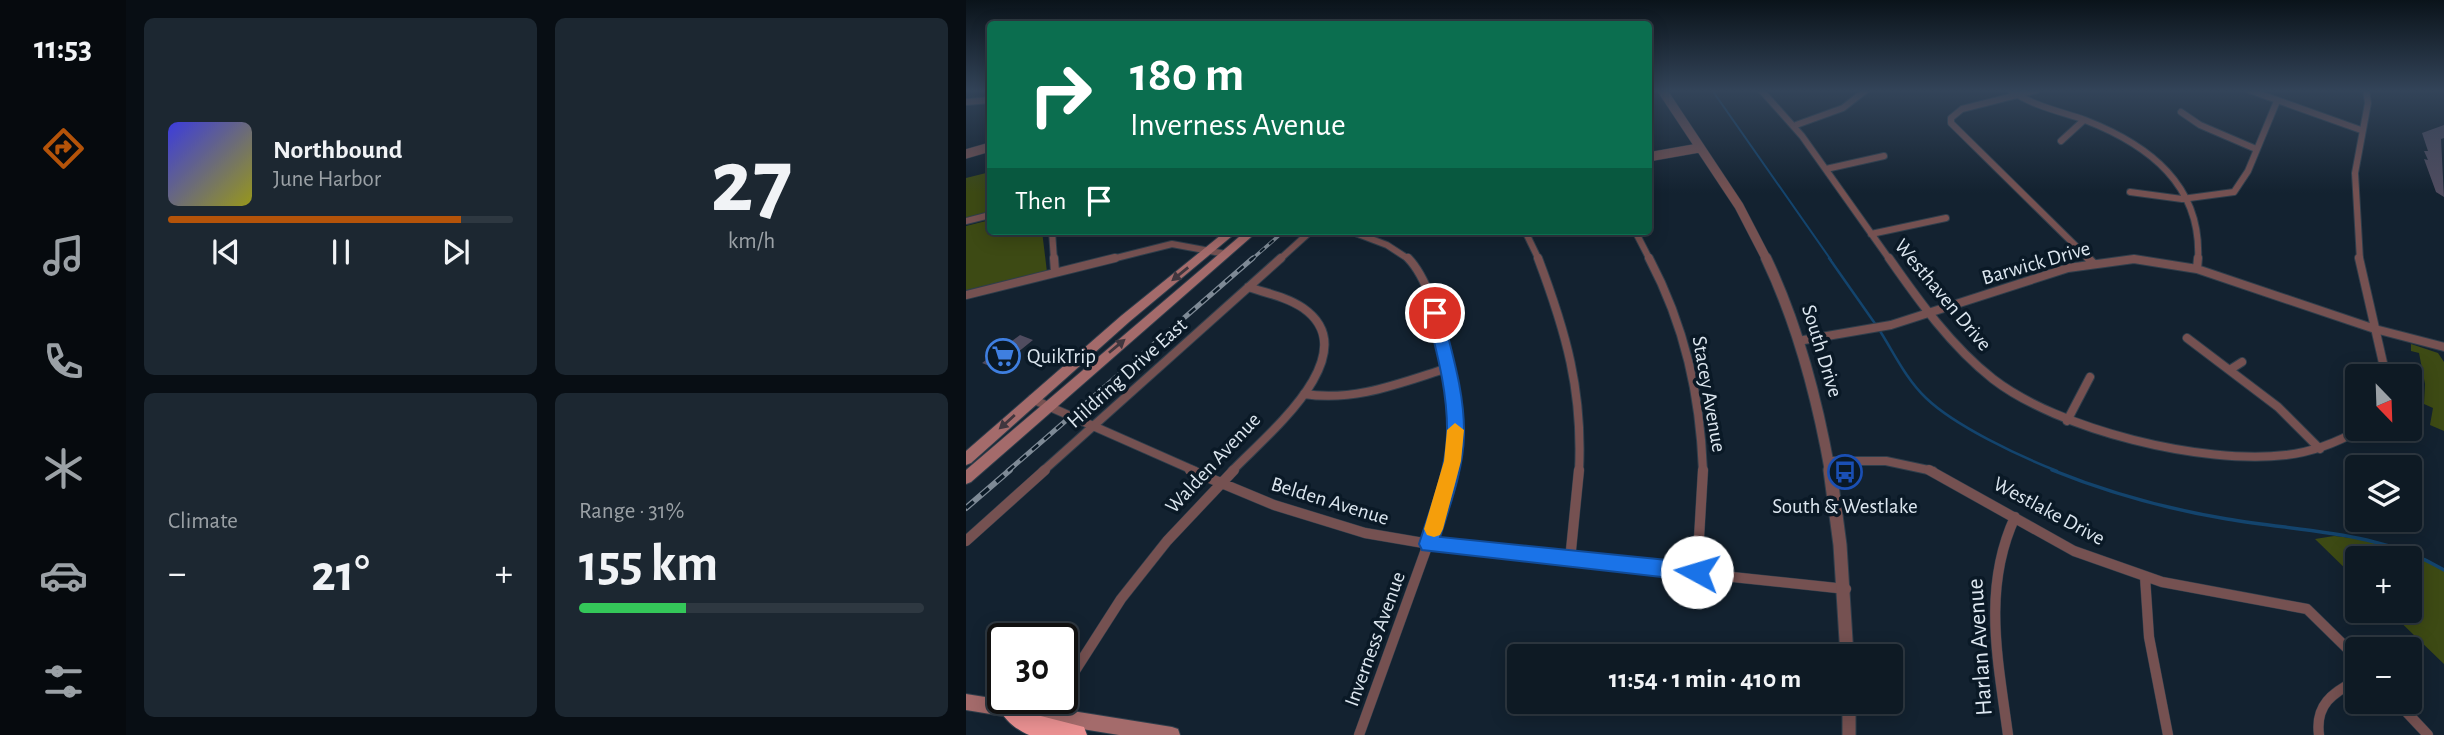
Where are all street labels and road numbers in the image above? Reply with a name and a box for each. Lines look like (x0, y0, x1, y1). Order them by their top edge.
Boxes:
street label: Westhaven Drive (1890, 235, 1996, 355)
street label: Barwick Drive (1979, 237, 2093, 289)
street label: South Drive (1798, 302, 1846, 400)
street label: Hildring Drive East (1063, 314, 1191, 432)
street label: Stacey Avenue (1688, 334, 1730, 454)
street label: Walden Avenue (1161, 409, 1265, 517)
street label: Belden Avenue (1269, 473, 1391, 529)
street label: Westlake Drive (1990, 473, 2108, 549)
street label: Inverness Avenue (1341, 569, 1409, 709)
street label: Harlan Avenue (1963, 578, 1997, 716)

